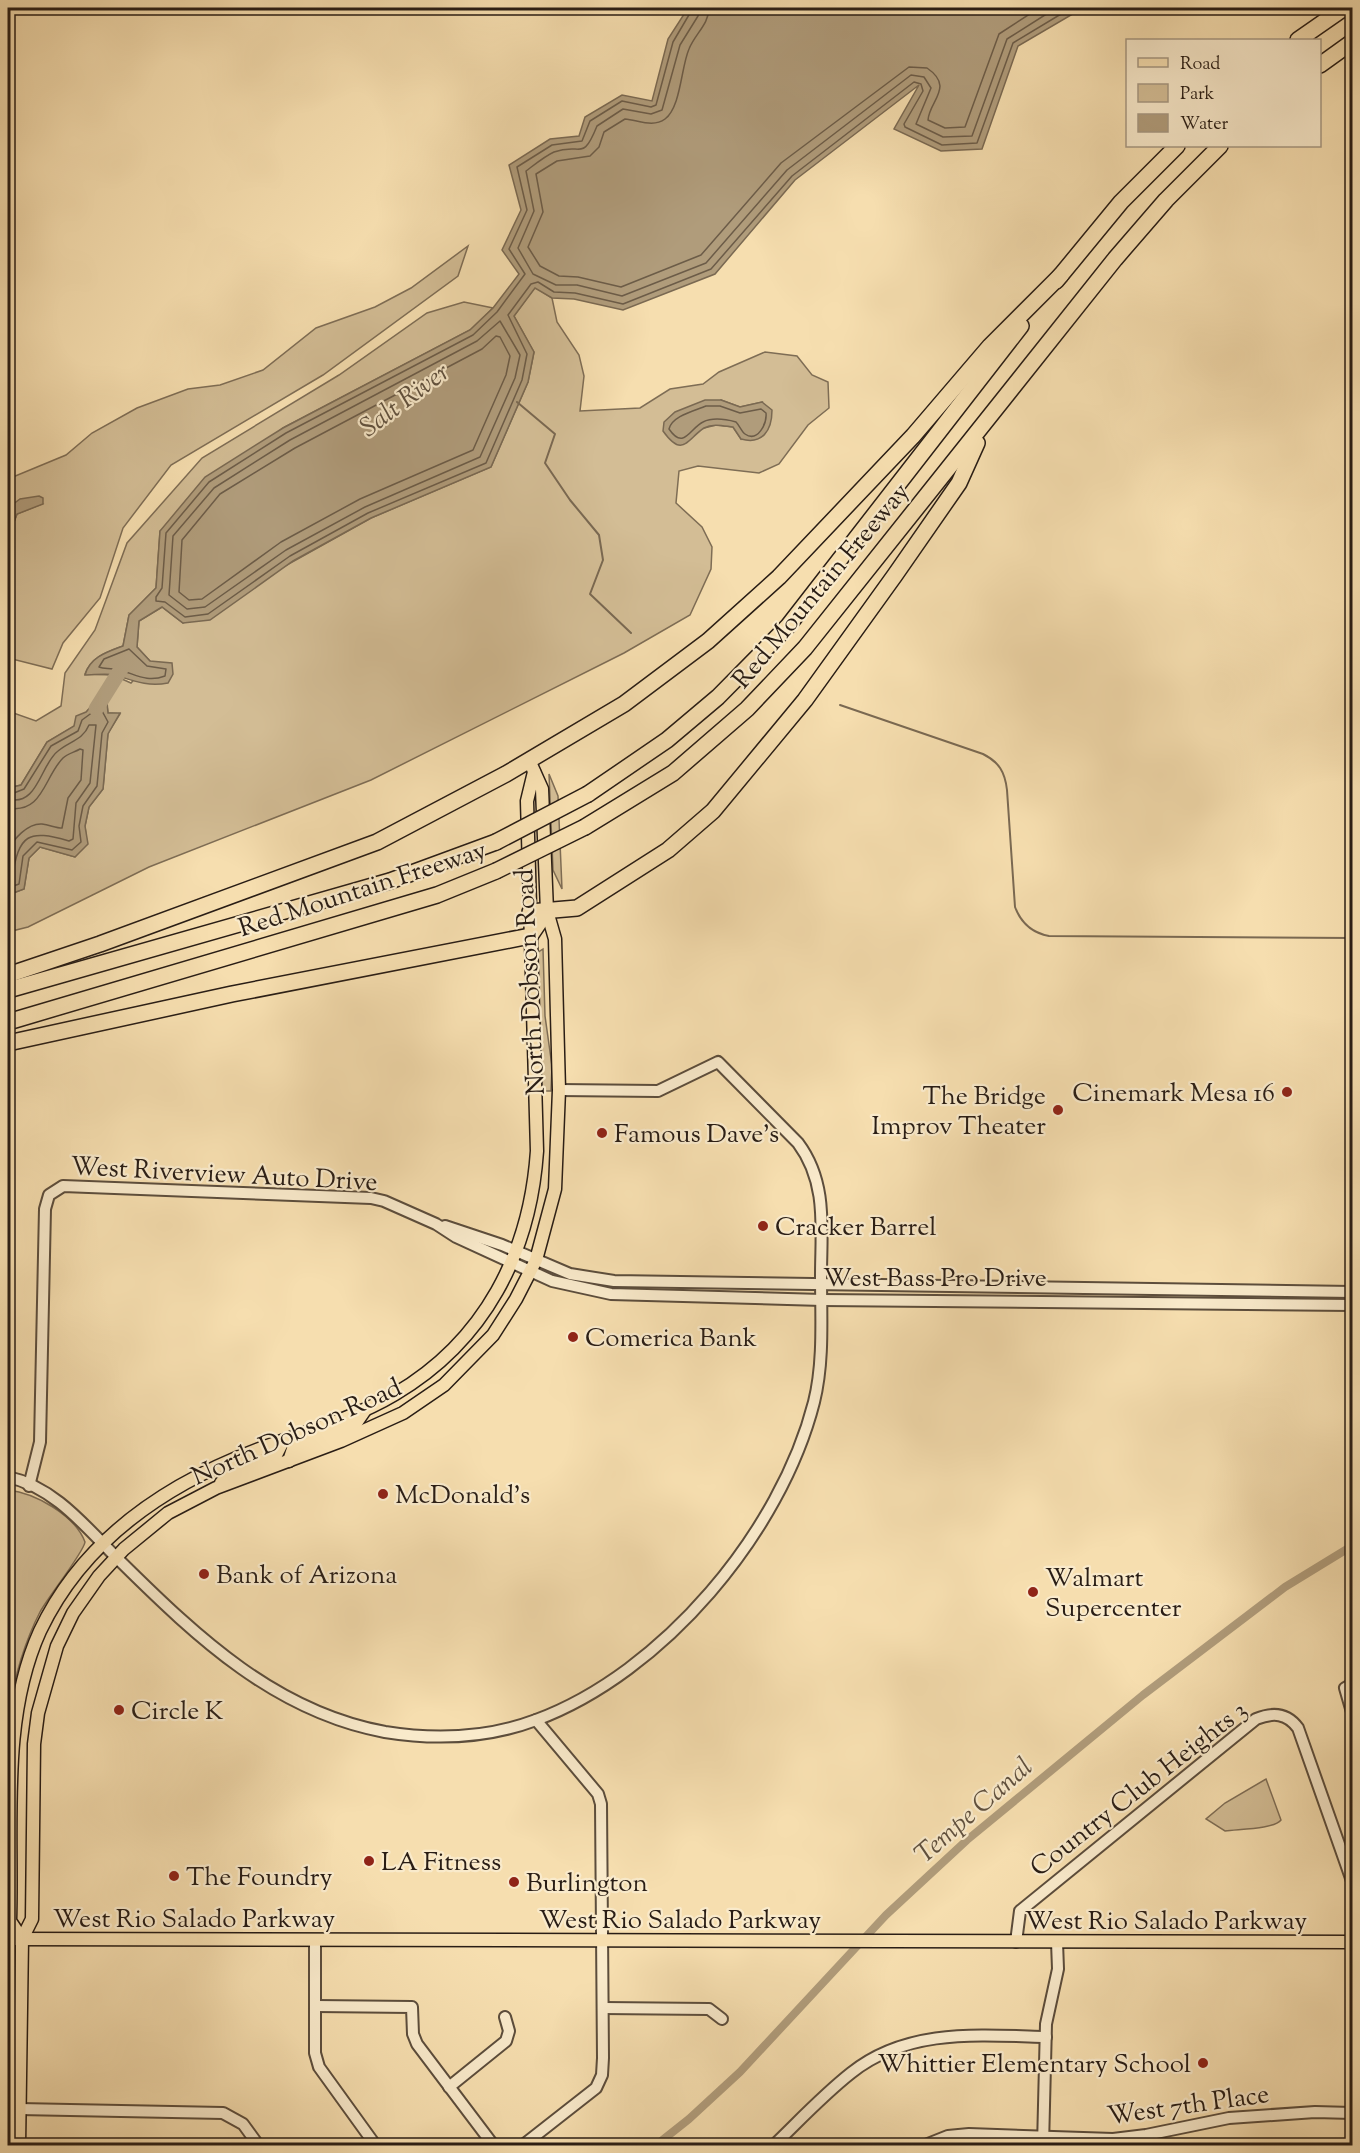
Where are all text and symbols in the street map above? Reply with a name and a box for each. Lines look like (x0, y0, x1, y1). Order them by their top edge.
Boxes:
legend (1126, 39, 1321, 147)
text: Road (1180, 52, 1220, 78)
text: Park (1180, 82, 1215, 108)
text: Water (1180, 112, 1229, 138)
water label: Salt River (352, 354, 459, 448)
street label: Red Mountain Freeway (725, 476, 919, 698)
street label: Red Mountain Freeway (234, 833, 492, 948)
street label: North Dobson Road (507, 867, 556, 1096)
place label: Cinemark Mesa 16 (1072, 1076, 1275, 1113)
place label: The Bridge Improv Theater (872, 1079, 1046, 1146)
marker: Cinemark Mesa 16 (1280, 1085, 1294, 1099)
marker: The Bridge Improv Theater (1051, 1103, 1065, 1117)
place label: Famous Dave's (614, 1117, 779, 1154)
marker: Famous Dave's (595, 1126, 609, 1140)
street label: West Riverview Auto Drive (69, 1149, 378, 1202)
place label: Cracker Barrel (775, 1210, 936, 1247)
marker: Cracker Barrel (756, 1219, 770, 1233)
street label: West Bass Pro Drive (823, 1261, 1047, 1298)
place label: Comerica Bank (585, 1321, 757, 1358)
marker: Comerica Bank (566, 1330, 580, 1344)
street label: North Dobson Road (186, 1370, 408, 1496)
place label: McDonald's (395, 1478, 530, 1515)
marker: McDonald's (376, 1487, 390, 1501)
place label: Bank of Arizona (216, 1558, 397, 1595)
place label: Walmart Supercenter (1045, 1561, 1182, 1628)
marker: Bank of Arizona (197, 1567, 211, 1581)
marker: Walmart Supercenter (1026, 1585, 1040, 1599)
street label: Country Club Heights 3 (1023, 1693, 1256, 1887)
place label: Circle K (131, 1694, 224, 1731)
marker: Circle K (112, 1703, 126, 1717)
water label: Tempe Canal (907, 1749, 1042, 1874)
place label: LA Fitness (381, 1845, 501, 1882)
marker: LA Fitness (362, 1854, 376, 1868)
place label: The Foundry (186, 1860, 332, 1897)
place label: Burlington (526, 1866, 648, 1903)
marker: The Foundry (167, 1869, 181, 1883)
marker: Burlington (507, 1875, 521, 1889)
street label: West Rio Salado Parkway (53, 1902, 335, 1939)
street label: West Rio Salado Parkway (539, 1903, 821, 1940)
street label: West Rio Salado Parkway (1025, 1904, 1307, 1941)
place label: Whittier Elementary School (877, 2047, 1191, 2084)
marker: Whittier Elementary School (1196, 2056, 1210, 2070)
street label: West 7th Place (1105, 2077, 1272, 2136)

